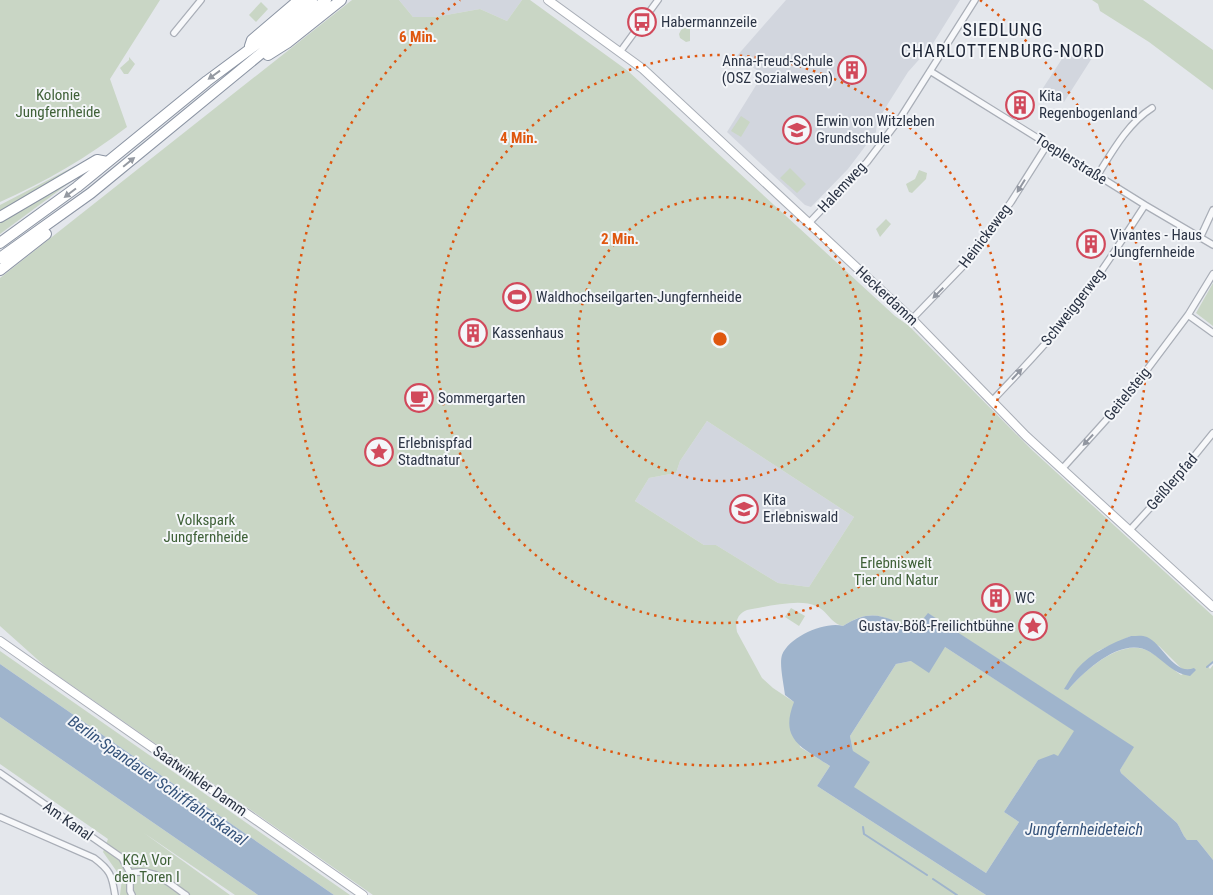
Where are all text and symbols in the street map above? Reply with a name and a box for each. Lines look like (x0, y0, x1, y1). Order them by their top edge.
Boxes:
bus stop icon: Habermannzeile (627, 7, 657, 37)
place label: Habermannzeile (661, 13, 757, 31)
district label: SIEDLUNG CHARLOTTENBURG-NORD (901, 19, 1105, 61)
text: 6 Min. (399, 28, 437, 46)
place label: Anna-Freud-Schule (OSZ Sozialwesen) (722, 52, 833, 87)
building icon: Anna-Freud-Schule (OSZ Sozialwesen) (837, 55, 867, 85)
one-way arrow (207, 70, 221, 80)
park label: Kolonie Jungfernheide (16, 86, 100, 121)
place label: Kita Regenbogenland (1039, 87, 1138, 122)
building icon: Kita Regenbogenland (1005, 90, 1035, 120)
place label: Erwin von Witzleben Grundschule (816, 112, 935, 147)
school or university icon: Erwin von Witzleben Grundschule (782, 115, 812, 145)
text: 4 Min. (500, 129, 538, 147)
street label: Toeplerstraße (1032, 130, 1110, 188)
one-way arrow (122, 157, 135, 168)
street label: Halemweg (814, 158, 870, 216)
one-way arrow (1016, 180, 1026, 193)
one-way arrow (63, 188, 77, 198)
street label: Heinickeweg (955, 201, 1015, 271)
place label: Vivantes - Haus Jungfernheide (1110, 226, 1202, 261)
building icon: Vivantes - Haus Jungfernheide (1076, 229, 1106, 259)
text: 2 Min. (601, 230, 639, 248)
street label: Heckerdamm (852, 263, 922, 329)
street label: Schweiggerweg (1037, 265, 1109, 349)
sports icon: Waldhochseilgarten-Jungfernheide (502, 282, 532, 312)
one-way arrow (932, 287, 944, 299)
place label: Waldhochseilgarten-Jungfernheide (536, 288, 742, 306)
building icon: Kassenhaus (458, 318, 488, 348)
place label: Kassenhaus (492, 324, 564, 342)
centre of rings (711, 330, 729, 348)
street label: Geitelsteig (1100, 364, 1154, 424)
one-way arrow (1011, 369, 1023, 381)
cafe icon: Sommergarten (404, 383, 434, 413)
place label: Sommergarten (438, 389, 526, 407)
place label: Erlebnispfad Stadtnatur (398, 434, 472, 469)
one-way arrow (1082, 434, 1094, 446)
place icon: Erlebnispfad Stadtnatur (364, 437, 394, 467)
street label: Geißlerpfad (1143, 450, 1201, 514)
place label: Kita Erlebniswald (763, 491, 838, 526)
school or university icon: Kita Erlebniswald (729, 494, 759, 524)
park label: Volkspark Jungfernheide (164, 511, 248, 546)
park label: Erlebniswelt Tier und Natur (854, 554, 939, 589)
building icon: WC (981, 583, 1011, 613)
place label: WC (1015, 589, 1035, 607)
place icon: Gustav-Böß-Freilichtbühne (1018, 611, 1048, 641)
place label: Gustav-Böß-Freilichtbühne (859, 617, 1014, 635)
water label: Berlin-Spandauer Schifffahrtskanal (65, 711, 251, 850)
street label: Saatwinkler Damm (150, 742, 250, 820)
street label: Am Kanal (40, 797, 96, 845)
water label: Jungfernheideteich (1025, 820, 1143, 839)
park label: KGA Vor den Toren I (114, 851, 180, 886)

